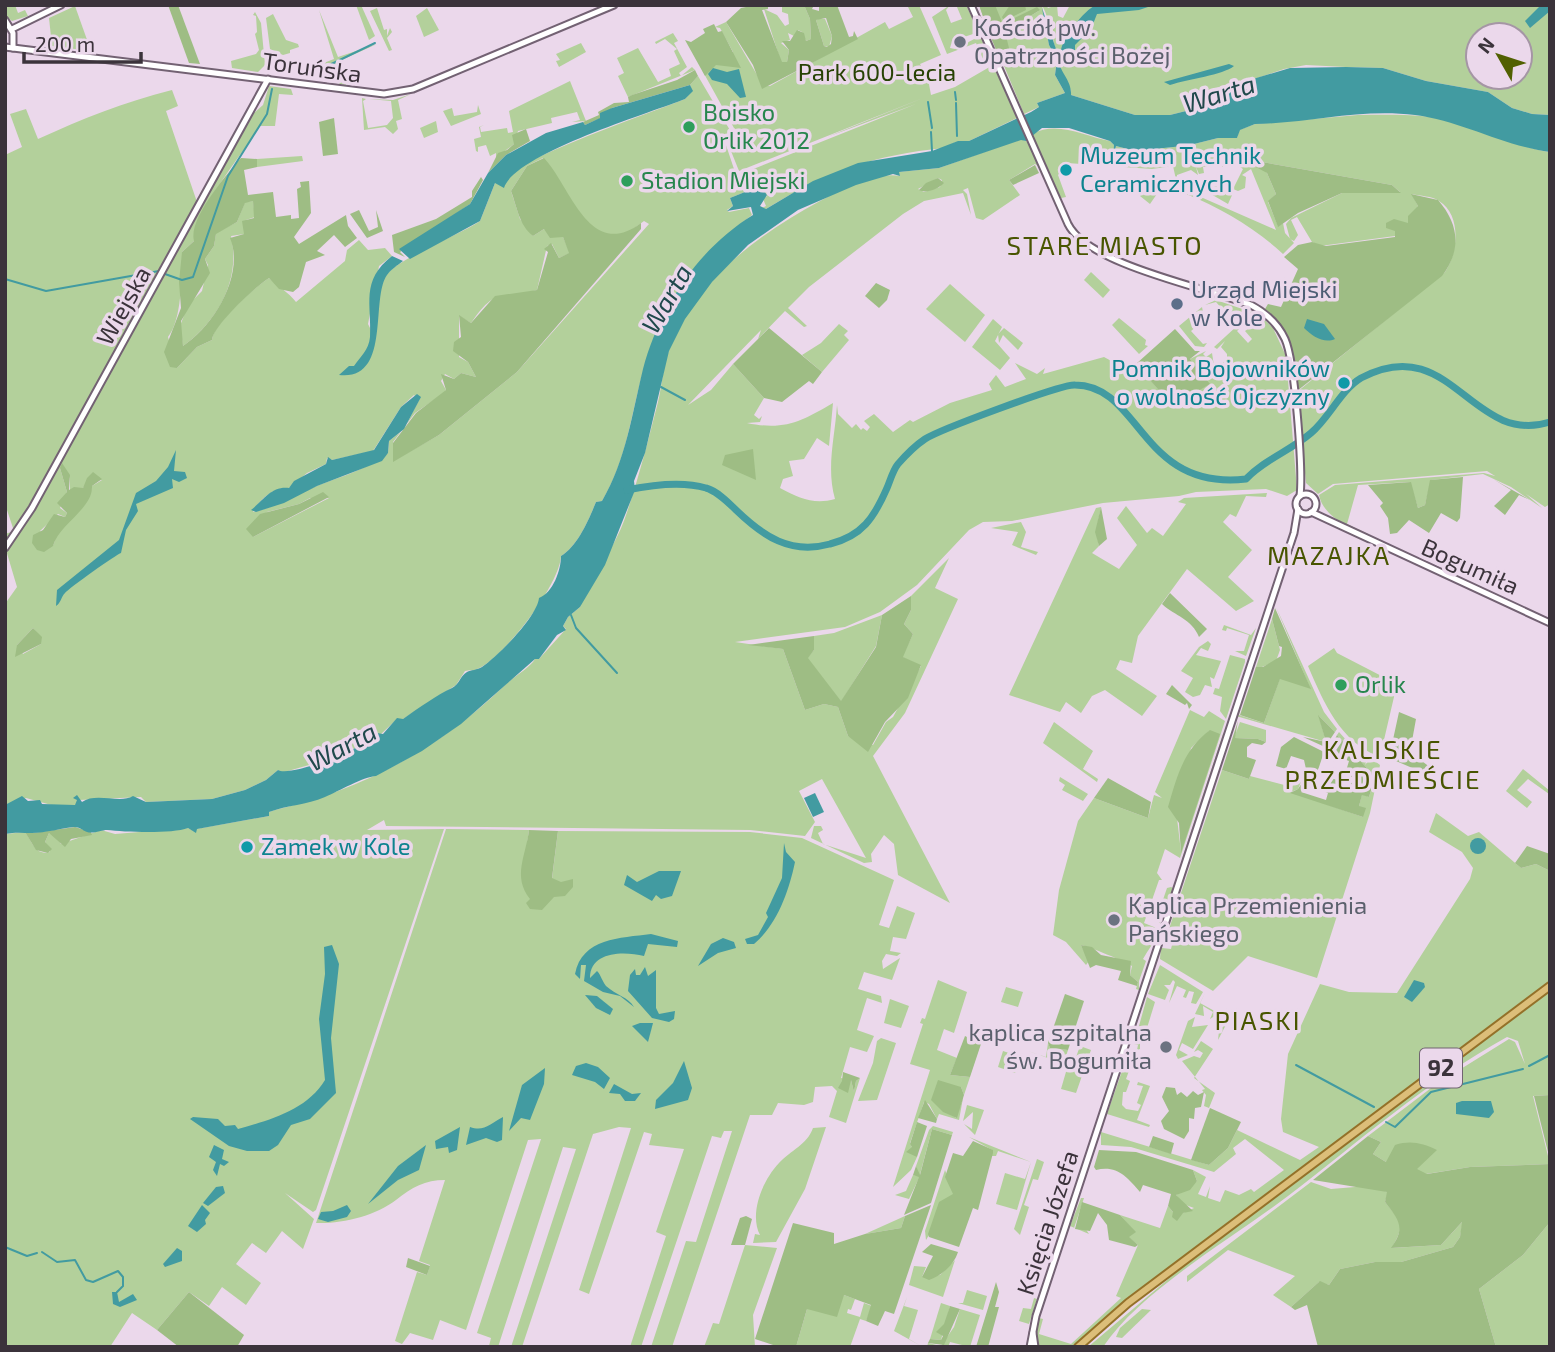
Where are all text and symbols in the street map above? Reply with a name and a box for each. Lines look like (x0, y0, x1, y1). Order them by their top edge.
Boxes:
place label: Kościół pw. Opatrzności Bożej (974, 12, 1171, 69)
scale bar (24, 21, 142, 65)
north arrow (1464, 21, 1534, 91)
text: 200 m (35, 31, 95, 56)
text: N (1472, 32, 1499, 58)
marker: Kościół pw. Opatrzności Bożej (952, 34, 968, 50)
street label: Toruńska (261, 45, 364, 88)
park label: Park 600-lecia (798, 57, 956, 86)
water label: Warta (1179, 67, 1258, 118)
place label: Boisko Orlik 2012 (703, 97, 810, 154)
marker: Boisko Orlik 2012 (681, 119, 697, 135)
place label: Muzeum Technik Ceramicznych (1080, 140, 1261, 197)
marker: Muzeum Technik Ceramicznych (1058, 162, 1074, 178)
place label: Stadion Miejski (641, 165, 806, 194)
marker: Stadion Miejski (619, 173, 635, 189)
district label: STARE MIASTO (1006, 229, 1204, 260)
water label: Warta (634, 258, 698, 338)
street label: Wiejska (89, 261, 156, 350)
place label: Urząd Miejski w Kole (1191, 274, 1337, 331)
marker: Urząd Miejski w Kole (1169, 296, 1185, 312)
place label: Pomnik Bojowników o wolność Ojczyzny (1111, 353, 1330, 410)
marker: Pomnik Bojowników o wolność Ojczyzny (1336, 375, 1352, 391)
street label: Bogumiła (1417, 531, 1524, 600)
district label: MAZAJKA (1267, 539, 1391, 570)
place label: Orlik (1355, 669, 1406, 698)
marker: Orlik (1333, 677, 1349, 693)
water label: Warta (301, 715, 381, 777)
district label: KALISKIE PRZEDMIEŚCIE (1285, 733, 1481, 794)
place label: Zamek w Kole (261, 831, 411, 860)
marker: Zamek w Kole (239, 839, 255, 855)
place label: Kaplica Przemienienia Pańskiego (1128, 890, 1367, 947)
marker: Kaplica Przemienienia Pańskiego (1106, 912, 1122, 928)
district label: PIASKI (1214, 1004, 1302, 1035)
place label: kaplica szpitalna św. Bogumiła (968, 1017, 1152, 1074)
marker: kaplica szpitalna św. Bogumiła (1158, 1039, 1174, 1055)
road number: 92 (1420, 1049, 1462, 1088)
street label: Księcia Józefa (1010, 1147, 1084, 1298)

